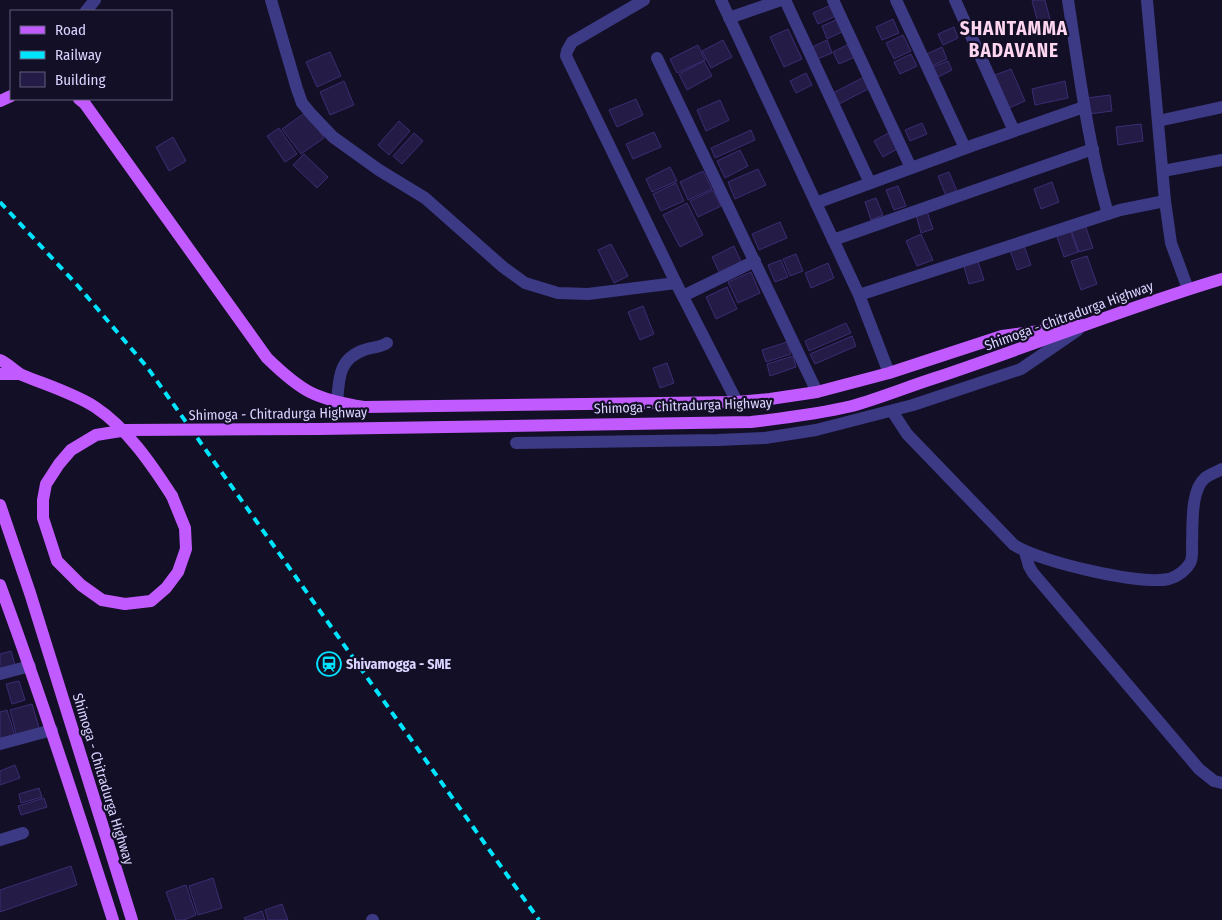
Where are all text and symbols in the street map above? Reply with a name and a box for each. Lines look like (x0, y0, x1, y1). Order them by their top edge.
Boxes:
legend (10, 10, 172, 100)
district label: SHANTAMMA BADAVANE (960, 17, 1068, 62)
text: Road (55, 21, 86, 39)
text: Railway (55, 46, 102, 64)
text: Building (55, 71, 106, 89)
street label: Shimoga - Chitradurga Highway (982, 277, 1156, 355)
street label: Shimoga - Chitradurga Highway (594, 394, 773, 418)
street label: Shimoga - Chitradurga Highway (189, 404, 368, 424)
station icon: Shivamogga - SME (316, 651, 342, 677)
place label: Shivamogga - SME (346, 656, 451, 673)
street label: Shimoga - Chitradurga Highway (69, 691, 137, 868)

